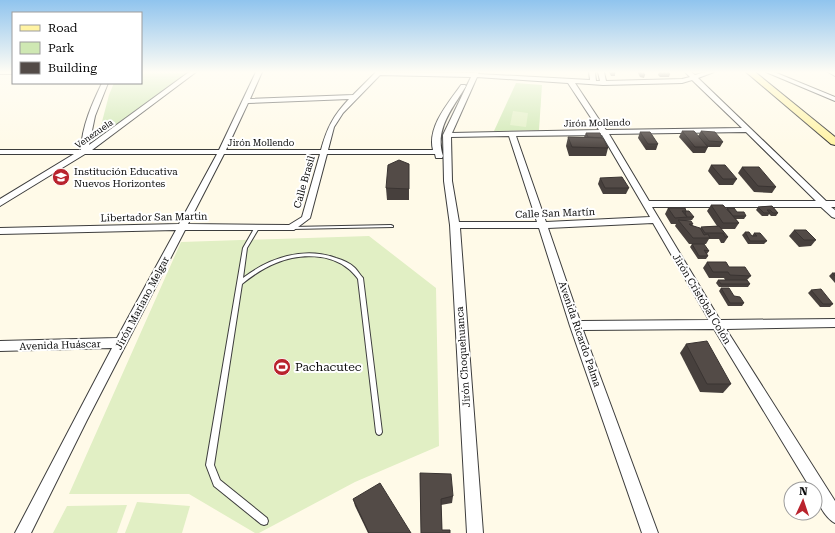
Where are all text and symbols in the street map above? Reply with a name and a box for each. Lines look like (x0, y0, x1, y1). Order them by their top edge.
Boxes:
legend (12, 12, 142, 84)
text: Road (48, 21, 78, 35)
text: Park (48, 41, 75, 55)
text: Building (48, 61, 97, 75)
street label: Venezuela (73, 117, 115, 151)
street label: Jirón Mollendo (564, 117, 631, 129)
street label: Jirón Mollendo (228, 138, 295, 148)
street label: Calle Brasil (291, 155, 317, 209)
place label: Institución Educativa Nuevos Horizontes (74, 166, 178, 189)
school or university icon: Institución Educativa Nuevos Horizontes (51, 167, 71, 187)
street label: Calle San Martín (515, 206, 596, 220)
street label: Libertador San Martin (100, 211, 208, 223)
street label: Jirón Cristóbal Colón (671, 252, 734, 347)
street label: Jirón Mariano Melgar (113, 255, 171, 351)
street label: Avenida Ricardo Palma (557, 280, 603, 389)
street label: Jirón Choquehuanca (454, 306, 472, 408)
street label: Avenida Huáscar (19, 338, 101, 352)
sports icon: Pachacutec (272, 357, 292, 377)
place label: Pachacutec (295, 360, 362, 374)
north arrow (783, 481, 823, 521)
text: N (799, 485, 809, 498)

